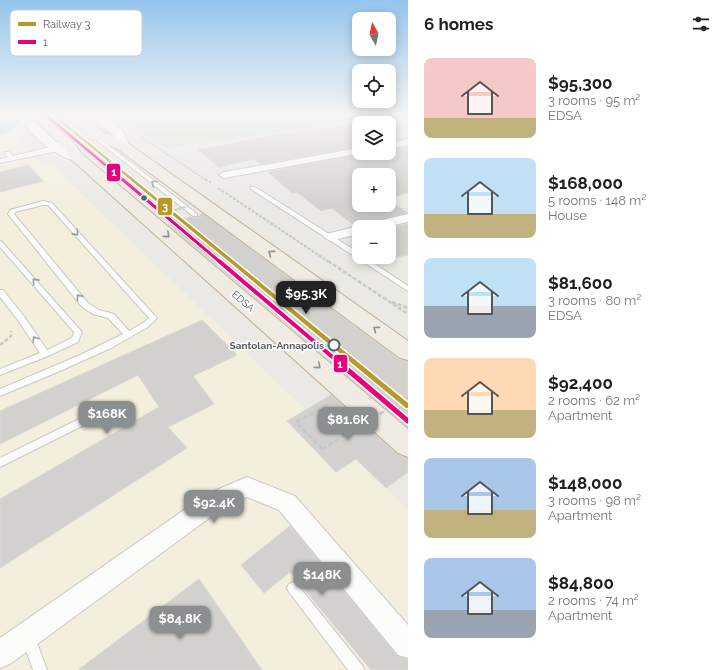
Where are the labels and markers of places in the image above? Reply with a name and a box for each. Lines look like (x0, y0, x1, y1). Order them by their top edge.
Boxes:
unlabelled marker (139, 193, 149, 203)
pin: $95.3K (273, 281, 339, 315)
marker: Santolan-Annapolis (327, 338, 341, 352)
place label: Santolan-Annapolis (230, 340, 324, 351)
pin: $168K (79, 401, 135, 435)
pin: $81.6K (315, 407, 381, 441)
pin: $92.4K (181, 490, 247, 524)
pin: $148K (294, 562, 350, 596)
pin: $84.8K (147, 606, 213, 640)

